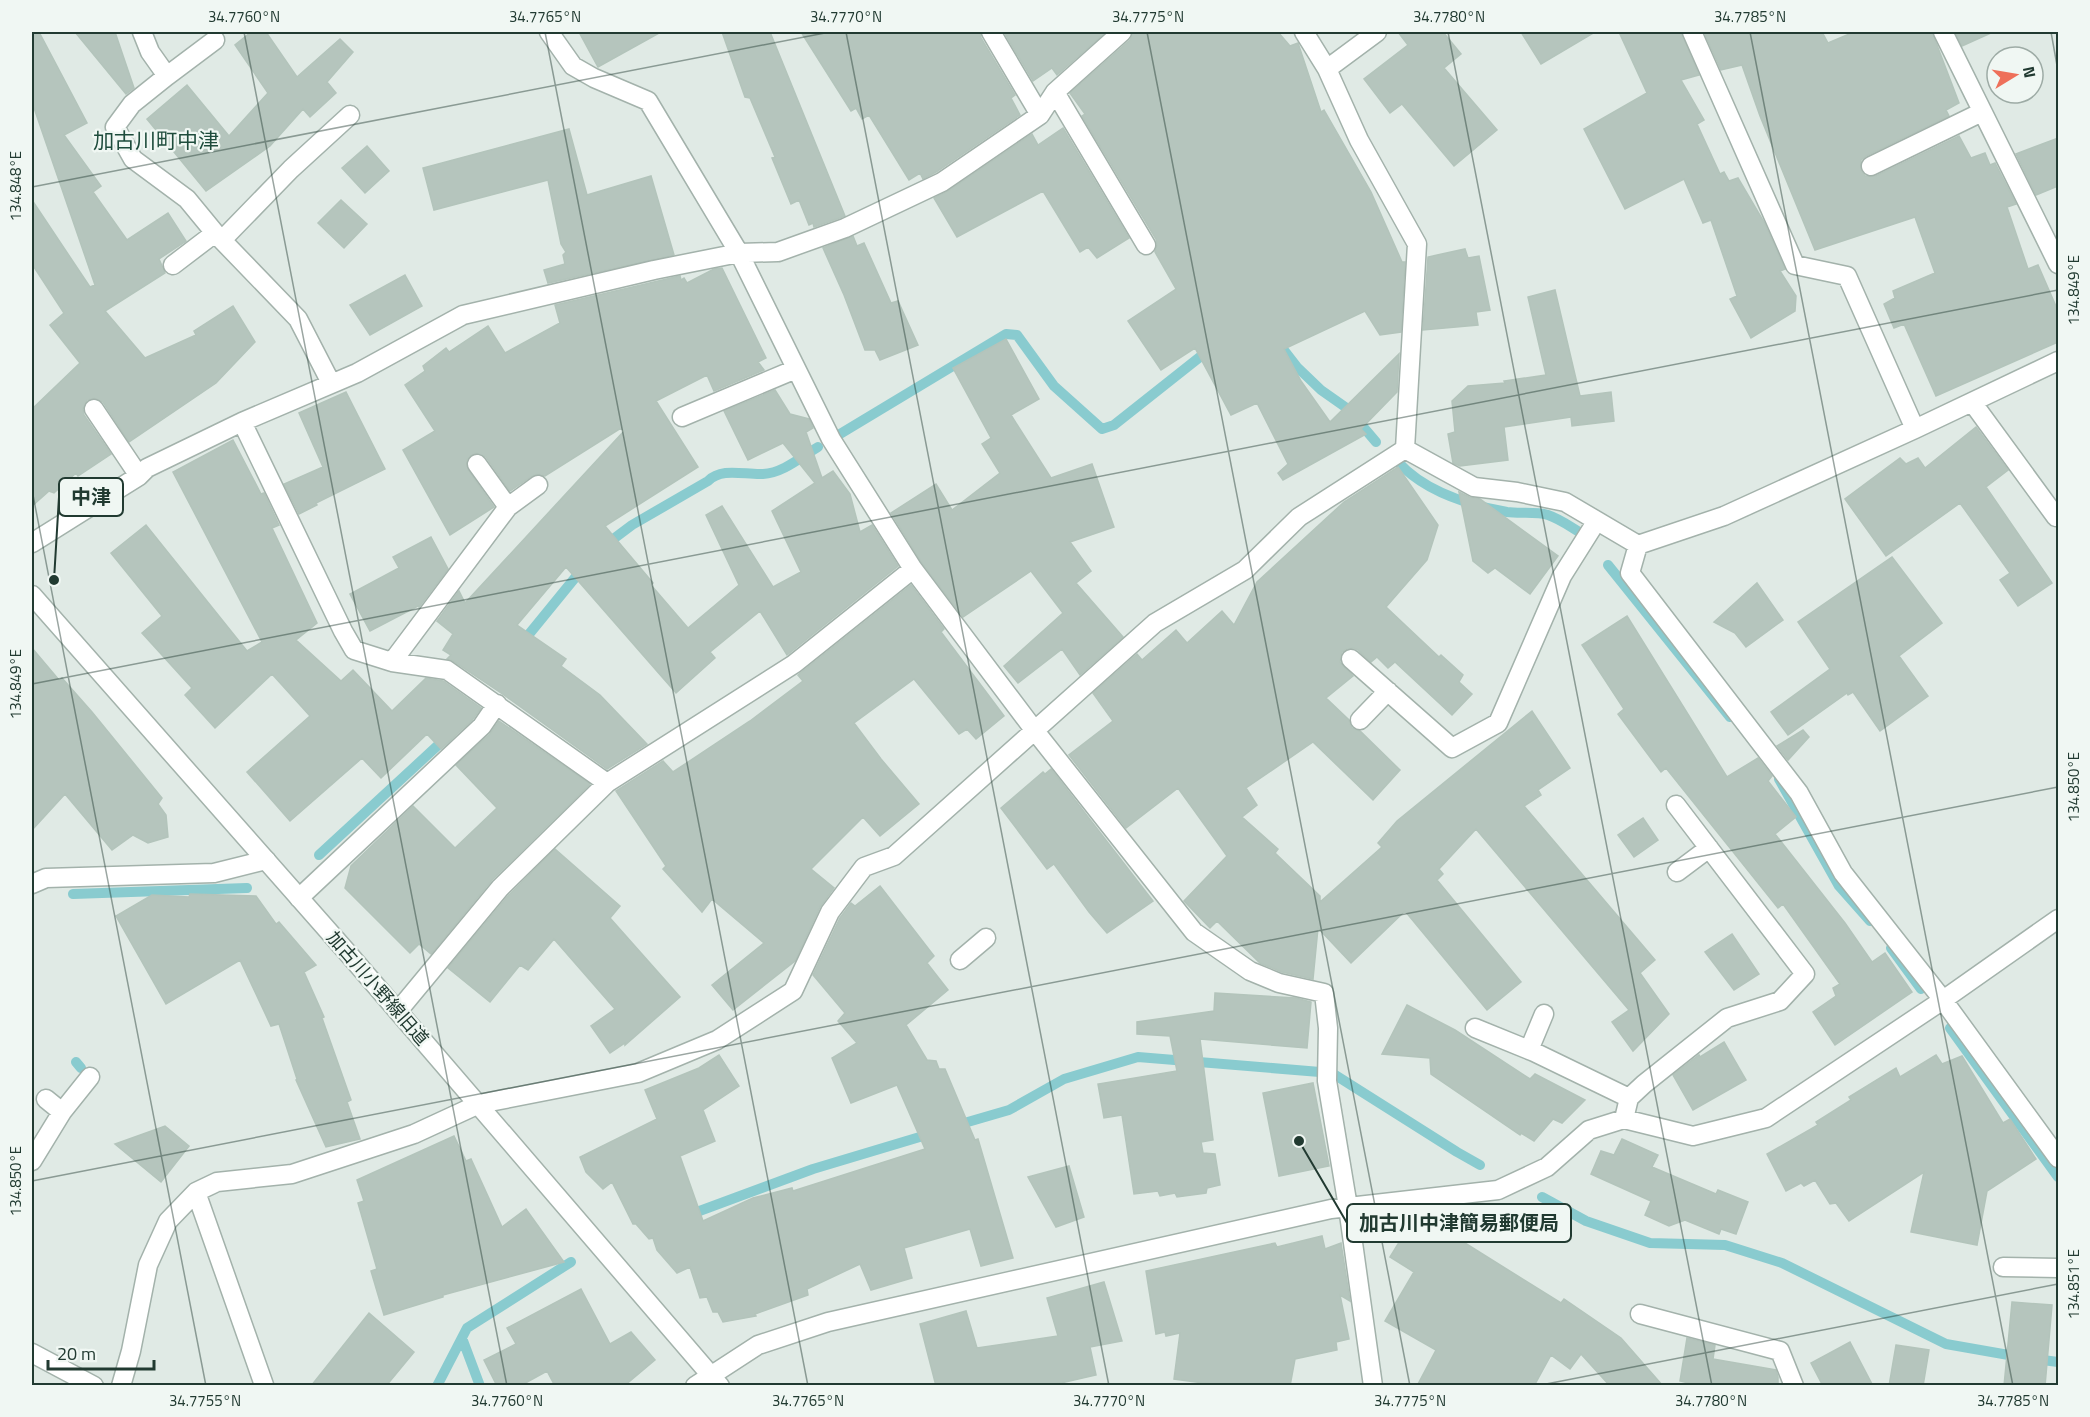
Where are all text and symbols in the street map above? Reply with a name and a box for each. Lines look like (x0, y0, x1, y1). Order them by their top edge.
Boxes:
text: 34.7760°N (208, 5, 280, 28)
text: 34.7765°N (509, 5, 581, 28)
text: 34.7770°N (810, 5, 882, 28)
text: 34.7775°N (1112, 5, 1184, 28)
text: 34.7780°N (1413, 5, 1485, 28)
text: 34.7785°N (1714, 5, 1786, 28)
north arrow (1985, 45, 2045, 105)
text: N (2017, 64, 2043, 80)
district label: 加古川町中津 (93, 124, 219, 156)
text: 134.848°E (4, 151, 27, 221)
text: 134.849°E (2062, 255, 2085, 325)
callout: 中津 (59, 478, 123, 516)
text: 中津 (71, 481, 111, 512)
text: 134.849°E (4, 649, 27, 719)
text: 134.850°E (2062, 752, 2085, 822)
street label: 加古川小野線旧道 (321, 925, 435, 1051)
text: 134.850°E (4, 1146, 27, 1216)
callout: 加古川中津簡易郵便局 (1347, 1204, 1571, 1242)
text: 加古川中津簡易郵便局 (1359, 1207, 1559, 1238)
text: 134.851°E (2062, 1249, 2085, 1319)
scale bar (48, 1333, 154, 1371)
text: 20 m (57, 1340, 96, 1367)
text: 34.7755°N (169, 1389, 241, 1412)
text: 34.7760°N (471, 1389, 543, 1412)
text: 34.7765°N (772, 1389, 844, 1412)
text: 34.7770°N (1073, 1389, 1145, 1412)
text: 34.7775°N (1374, 1389, 1446, 1412)
text: 34.7780°N (1675, 1389, 1747, 1412)
text: 34.7785°N (1977, 1389, 2049, 1412)

